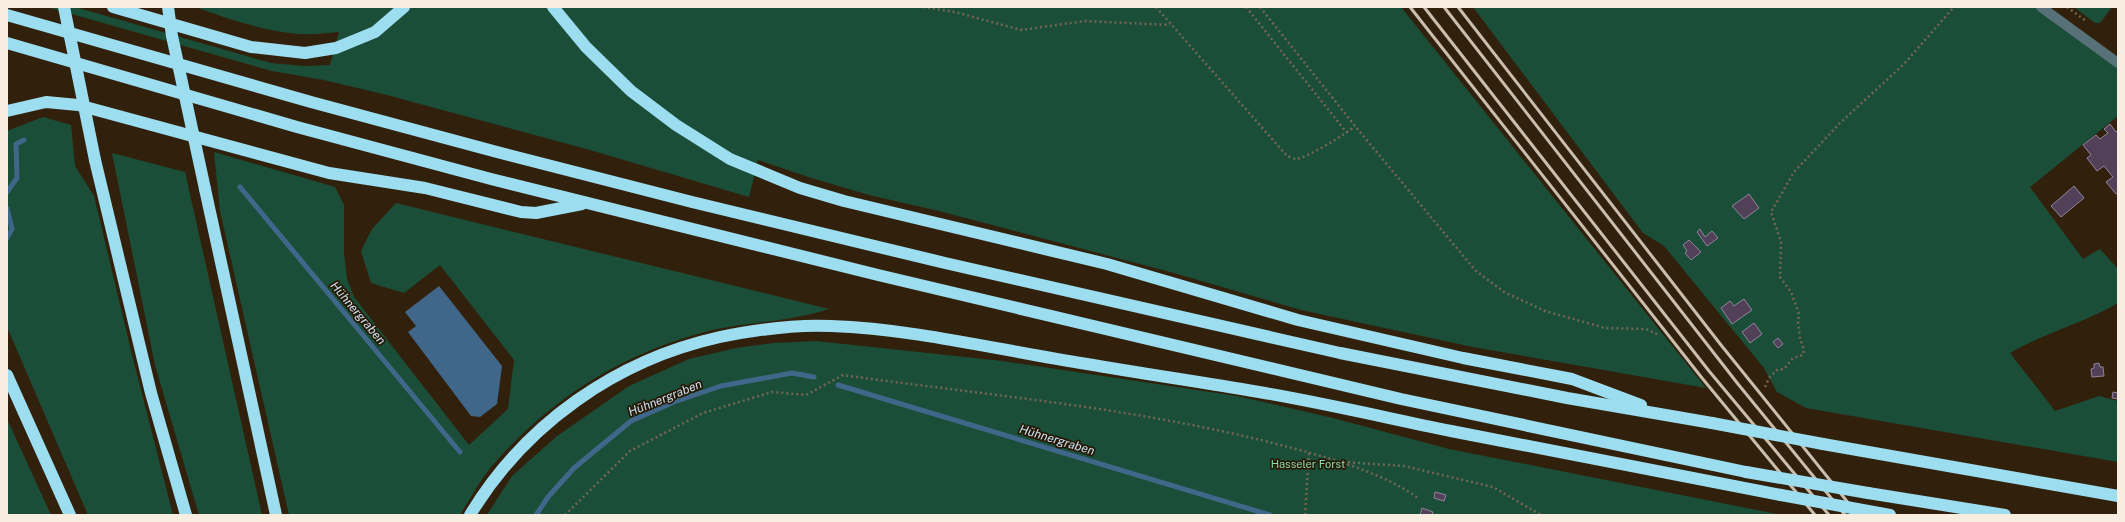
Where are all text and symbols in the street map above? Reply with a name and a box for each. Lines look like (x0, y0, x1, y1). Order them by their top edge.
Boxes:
water label: Hühnergraben (328, 279, 389, 348)
water label: Hühnergraben (626, 377, 704, 419)
water label: Hühnergraben (1018, 422, 1097, 458)
park label: Hasseler Forst (1271, 458, 1345, 470)

